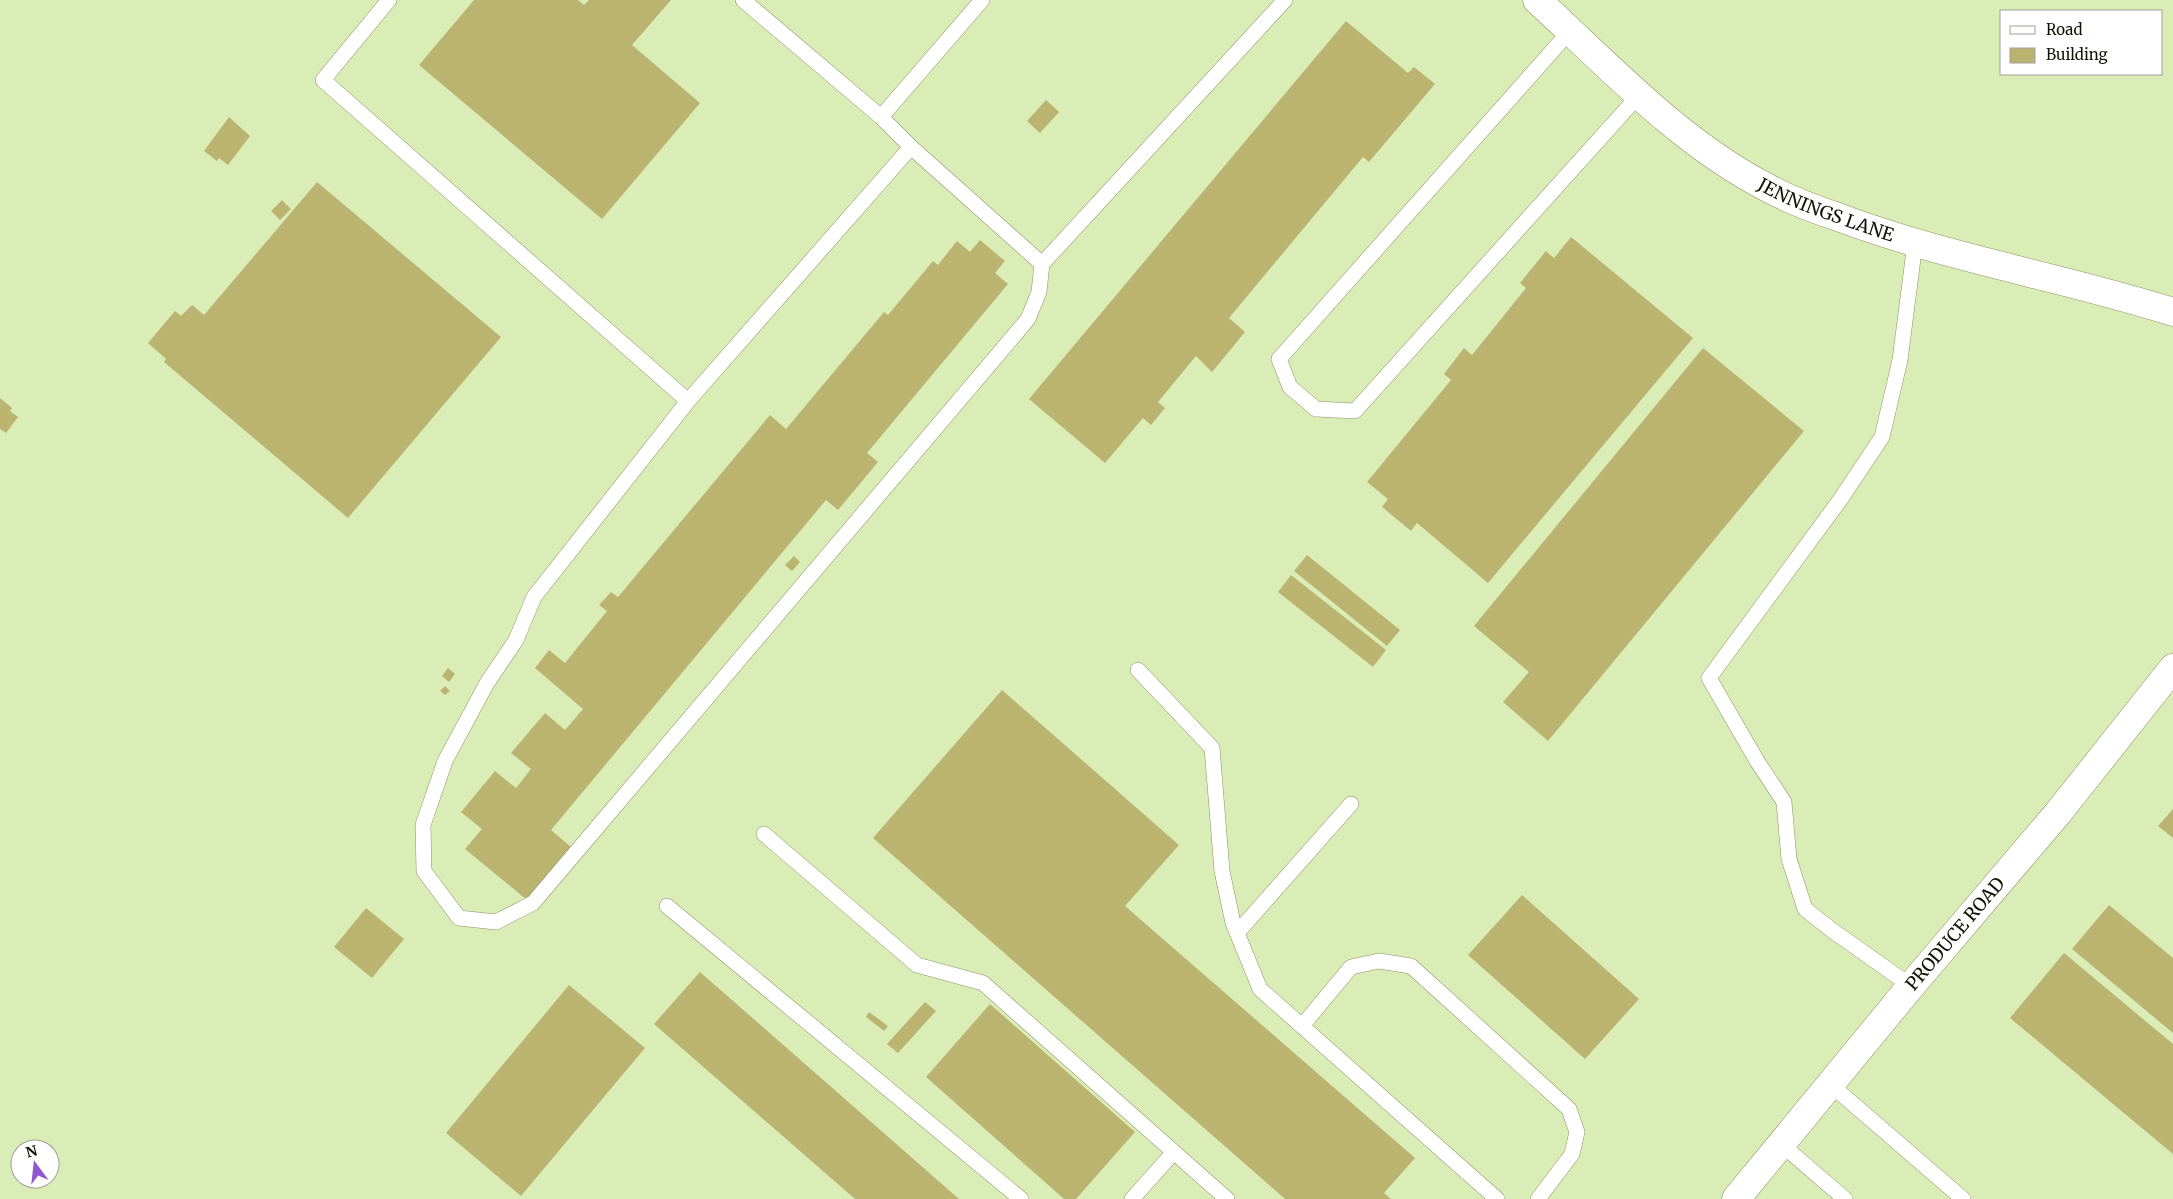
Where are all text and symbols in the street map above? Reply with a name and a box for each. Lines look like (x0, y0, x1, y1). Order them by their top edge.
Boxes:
legend (2000, 10, 2163, 75)
text: Road (2046, 20, 2082, 39)
text: Building (2046, 45, 2108, 64)
street label: JENNINGS LANE (1753, 172, 1897, 247)
street label: PRODUCE ROAD (1900, 872, 2010, 995)
north arrow (10, 1139, 60, 1189)
text: N (24, 1141, 39, 1162)

